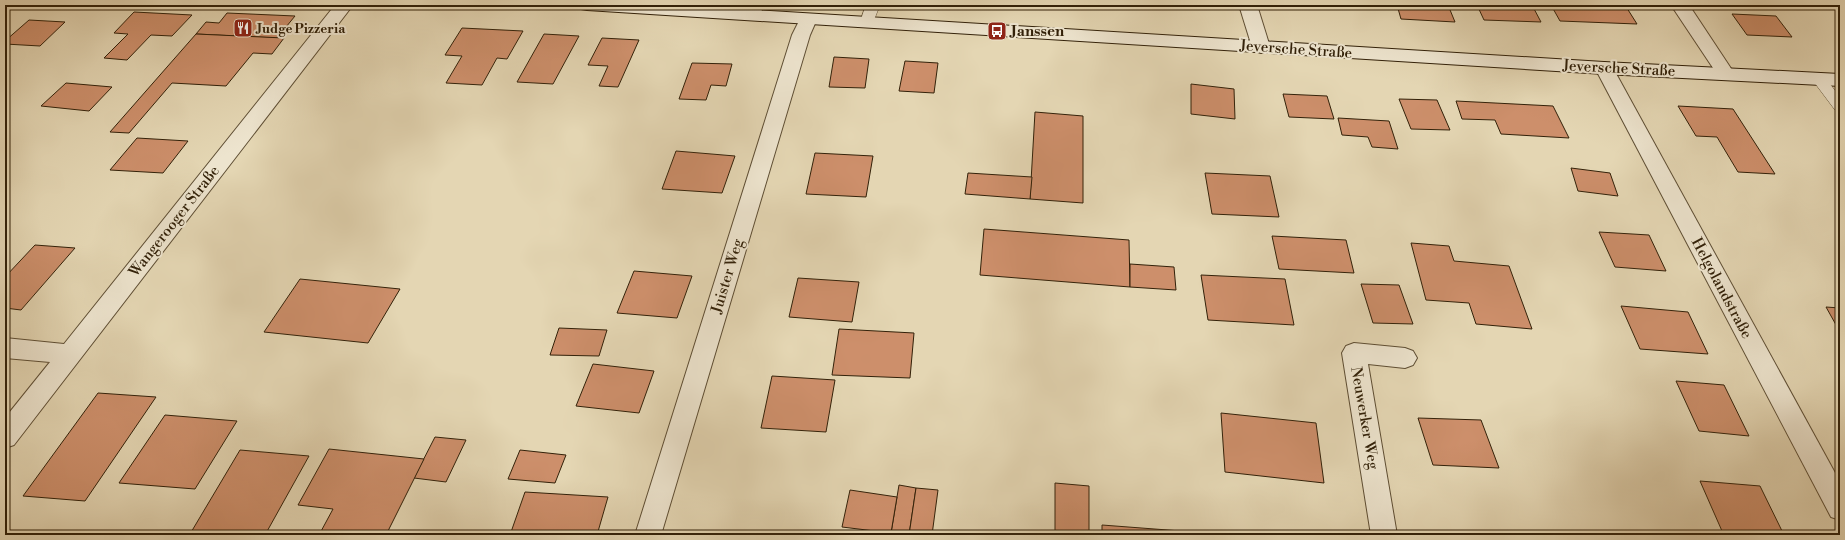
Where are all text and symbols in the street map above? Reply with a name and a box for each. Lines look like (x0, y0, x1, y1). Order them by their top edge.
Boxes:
restaurant icon: Judge Pizzeria (232, 17, 254, 39)
bus stop icon: Janssen (986, 20, 1008, 42)
place label: Judge Pizzeria (255, 21, 346, 37)
place label: Janssen (1009, 22, 1065, 41)
street label: Jeversche Straße (1238, 36, 1353, 63)
street label: Jeversche Straße (1561, 56, 1676, 81)
street label: Wangerooger Straße (124, 162, 224, 282)
street label: Helgolandstraße (1687, 234, 1756, 342)
street label: Juister Weg (707, 236, 748, 317)
street label: Neuwerker Weg (1346, 365, 1383, 471)

